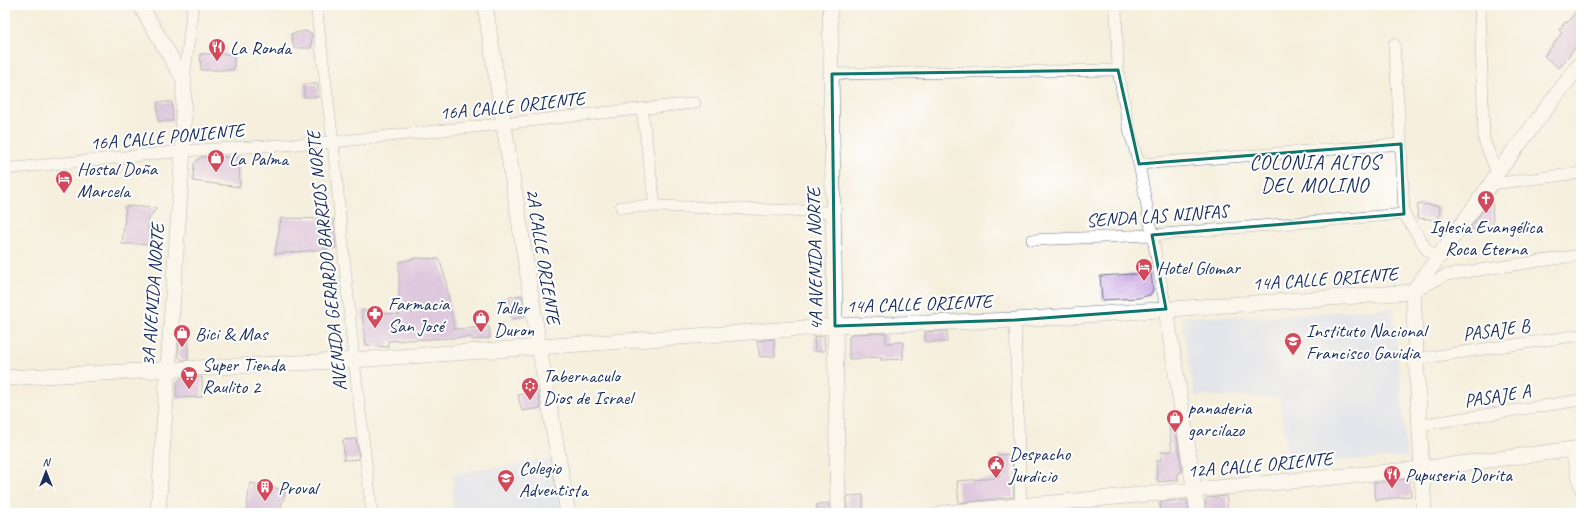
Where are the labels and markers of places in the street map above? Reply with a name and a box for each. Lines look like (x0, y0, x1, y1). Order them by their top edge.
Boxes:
place label: La Ronda (230, 36, 293, 60)
restaurant icon: La Ronda (207, 37, 227, 62)
place label: La Palma (229, 147, 290, 171)
shop icon: La Palma (206, 148, 226, 173)
place label: Hostal Doña Marcela (77, 157, 159, 203)
hotel icon: Hostal Doña Marcela (54, 169, 74, 194)
church icon: Iglesia Evangélica Roca Eterna (1476, 189, 1496, 214)
place label: Iglesia Evangélica Roca Eterna (1430, 215, 1544, 261)
place label: Hotel Glomar (1157, 256, 1241, 280)
hotel icon: Hotel Glomar (1134, 257, 1154, 282)
place label: Farmacia San José (388, 292, 451, 338)
place label: Taller Duron (494, 296, 535, 342)
pharmacy icon: Farmacia San José (365, 304, 385, 329)
shop icon: Taller Duron (471, 308, 491, 333)
place label: Instituto Nacional Francisco Gavidia (1306, 319, 1430, 365)
place label: Bici & Mas (195, 322, 270, 346)
shop icon: Bici & Mas (172, 323, 192, 348)
school or university icon: Instituto Nacional Francisco Gavidia (1283, 331, 1303, 356)
place label: Super Tienda Raulito 2 (202, 353, 286, 399)
place label: Tabernaculo Dios de Israel (543, 364, 636, 410)
supermarket icon: Super Tienda Raulito 2 (179, 365, 199, 390)
synagogue icon: Tabernaculo Dios de Israel (520, 376, 540, 401)
place label: panaderia garcilazo (1188, 396, 1253, 442)
shop icon: panaderia garcilazo (1165, 408, 1185, 433)
place label: Despacho Jurdicio (1008, 442, 1072, 488)
public building icon: Despacho Jurdicio (986, 454, 1006, 479)
place label: Colegio Adventista (519, 456, 590, 502)
place label: Pupuseria Dorita (1405, 463, 1513, 487)
restaurant icon: Pupuseria Dorita (1382, 464, 1402, 489)
school or university icon: Colegio Adventista (496, 468, 516, 493)
place label: Proval (278, 476, 321, 500)
building icon: Proval (255, 477, 275, 502)

